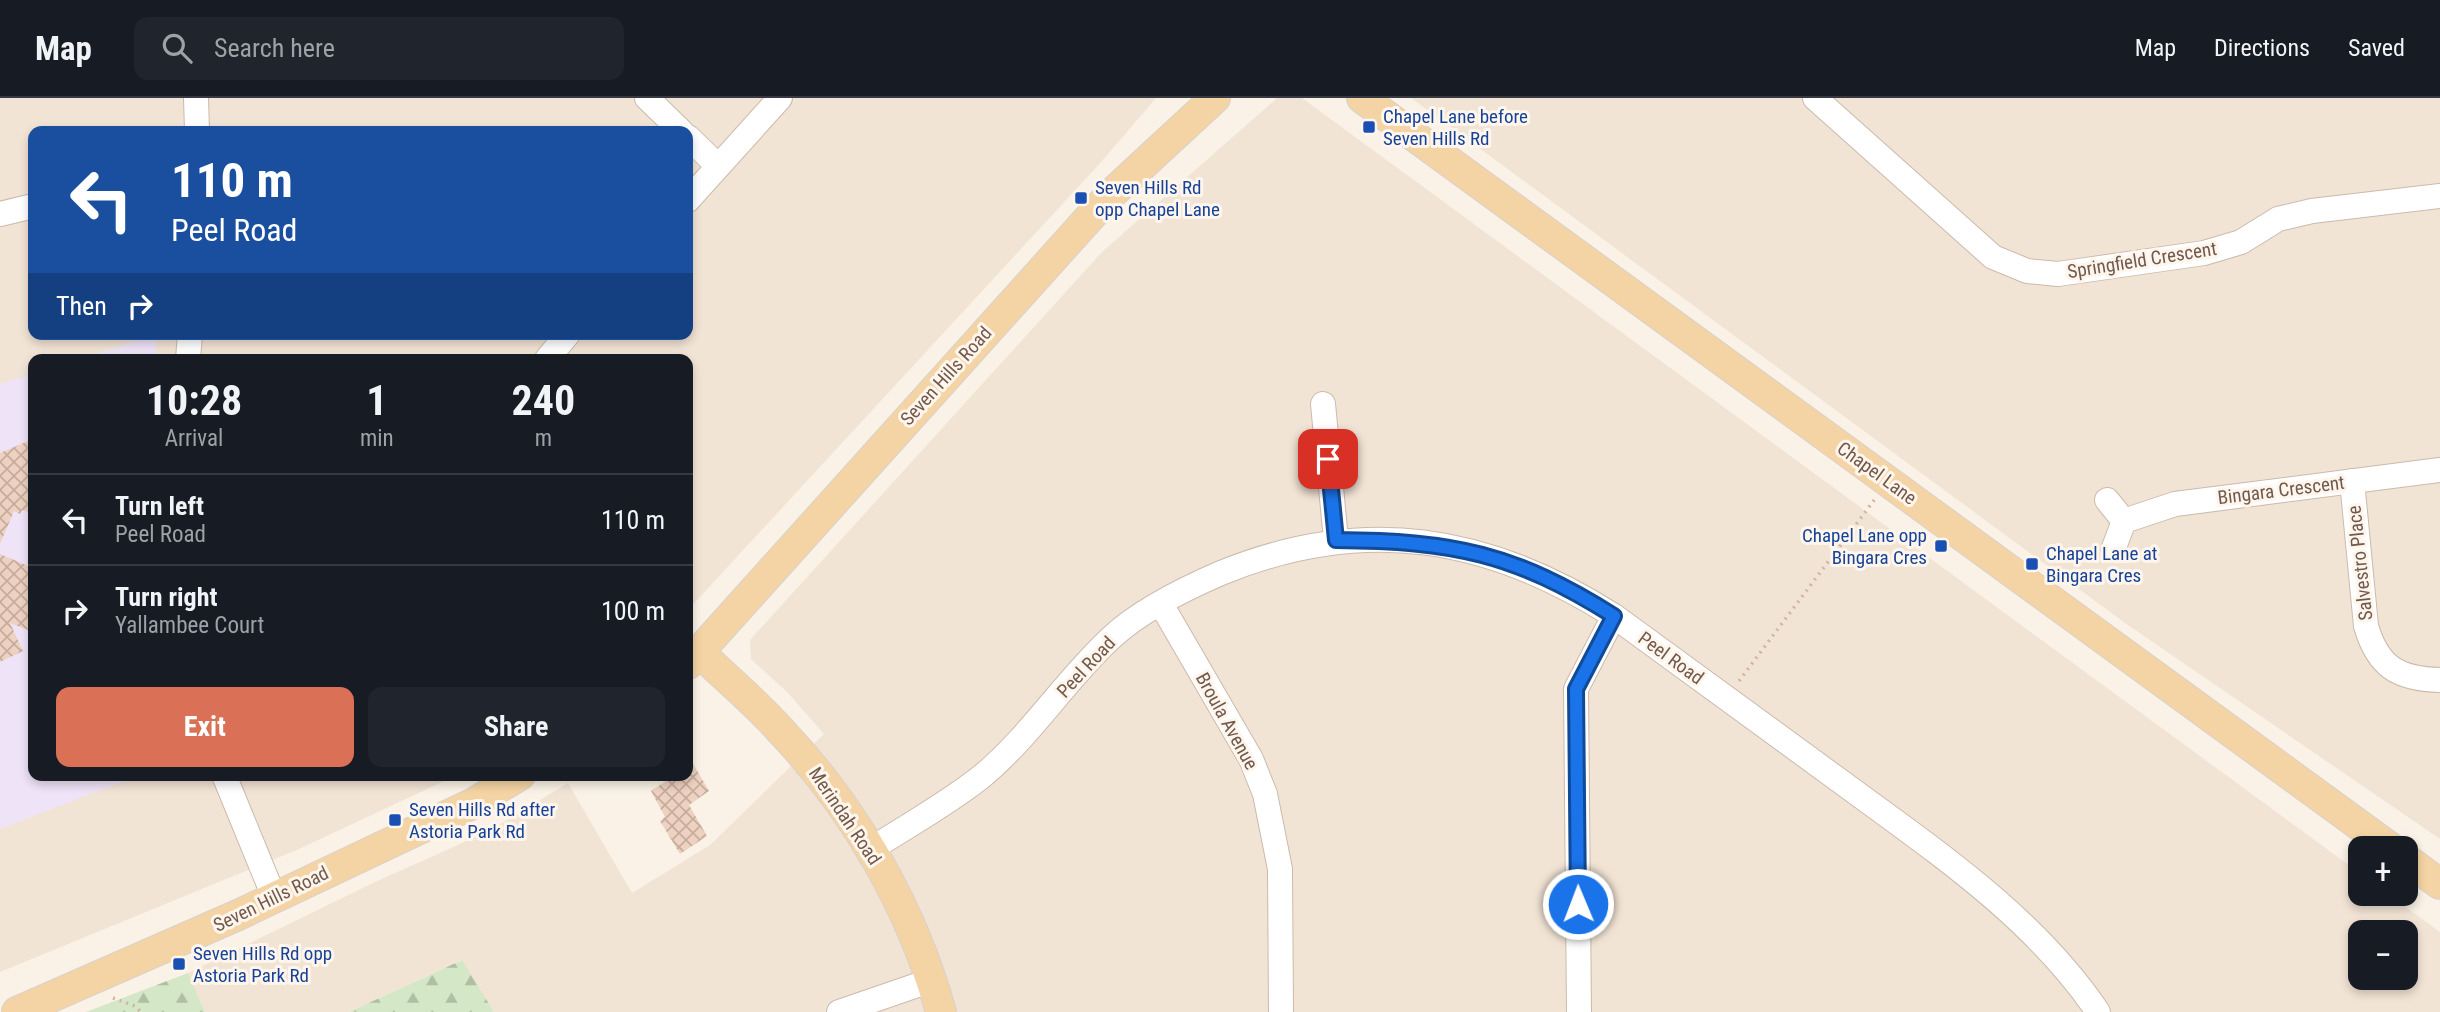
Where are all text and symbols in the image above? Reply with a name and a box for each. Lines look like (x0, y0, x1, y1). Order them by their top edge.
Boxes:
search box (134, 17, 624, 80)
text: Map (35, 29, 92, 68)
icon: search (158, 29, 196, 67)
text: Search here (214, 33, 335, 63)
text: Map (2135, 34, 2176, 62)
text: Directions (2214, 34, 2310, 62)
text: Saved (2348, 34, 2405, 62)
place label: Chapel Lane before Seven Hills Rd (1383, 105, 1528, 150)
marker: Chapel Lane before Seven Hills Rd (1361, 119, 1377, 135)
text: 110 m (171, 152, 293, 209)
icon: left (56, 154, 147, 245)
place label: Seven Hills Rd opp Chapel Lane (1095, 176, 1220, 221)
marker: Seven Hills Rd opp Chapel Lane (1073, 190, 1089, 206)
text: Peel Road (171, 211, 297, 249)
street label: Springfield Crescent (2066, 237, 2218, 283)
icon: right (121, 287, 159, 325)
text: Then (56, 291, 107, 321)
street label: Seven Hills Road (896, 322, 996, 430)
text: 10:28 (146, 376, 242, 425)
text: 1 (366, 376, 387, 425)
text: 240 (511, 376, 575, 425)
text: Arrival (165, 425, 223, 452)
text: min (360, 425, 394, 452)
text: m (535, 425, 552, 452)
pin (1298, 429, 1358, 489)
street label: Chapel Lane (1833, 437, 1921, 509)
icon: arrive (1309, 440, 1347, 478)
street label: Bingara Crescent (2216, 471, 2346, 509)
text: Turn left (115, 491, 204, 521)
icon: left (56, 501, 94, 539)
street label: Salvestro Place (2343, 504, 2377, 622)
text: 110 m (601, 505, 665, 535)
text: Peel Road (115, 521, 206, 548)
place label: Chapel Lane opp Bingara Cres (1802, 524, 1927, 569)
marker: Chapel Lane opp Bingara Cres (1933, 538, 1949, 554)
place label: Chapel Lane at Bingara Cres (2046, 542, 2157, 587)
marker: Chapel Lane at Bingara Cres (2024, 556, 2040, 572)
text: Turn right (115, 582, 217, 612)
icon: right (56, 592, 94, 630)
text: 100 m (601, 596, 665, 626)
text: Yallambee Court (115, 612, 264, 639)
street label: Peel Road (1634, 627, 1708, 689)
street label: Peel Road (1052, 632, 1120, 702)
street label: Broula Avenue (1191, 669, 1263, 774)
button: Exit (56, 687, 354, 767)
button: Share (368, 687, 665, 767)
street label: Merindah Road (804, 763, 886, 869)
place label: Seven Hills Rd after Astoria Park Rd (409, 798, 556, 843)
marker: Seven Hills Rd after Astoria Park Rd (387, 812, 403, 828)
map controls (2348, 836, 2418, 990)
button: + (2348, 836, 2418, 906)
street label: Seven Hills Road (210, 861, 332, 937)
position arrow (1541, 867, 1615, 941)
button: − (2348, 920, 2418, 990)
place label: Seven Hills Rd opp Astoria Park Rd (193, 942, 332, 987)
marker: Seven Hills Rd opp Astoria Park Rd (171, 956, 187, 972)

